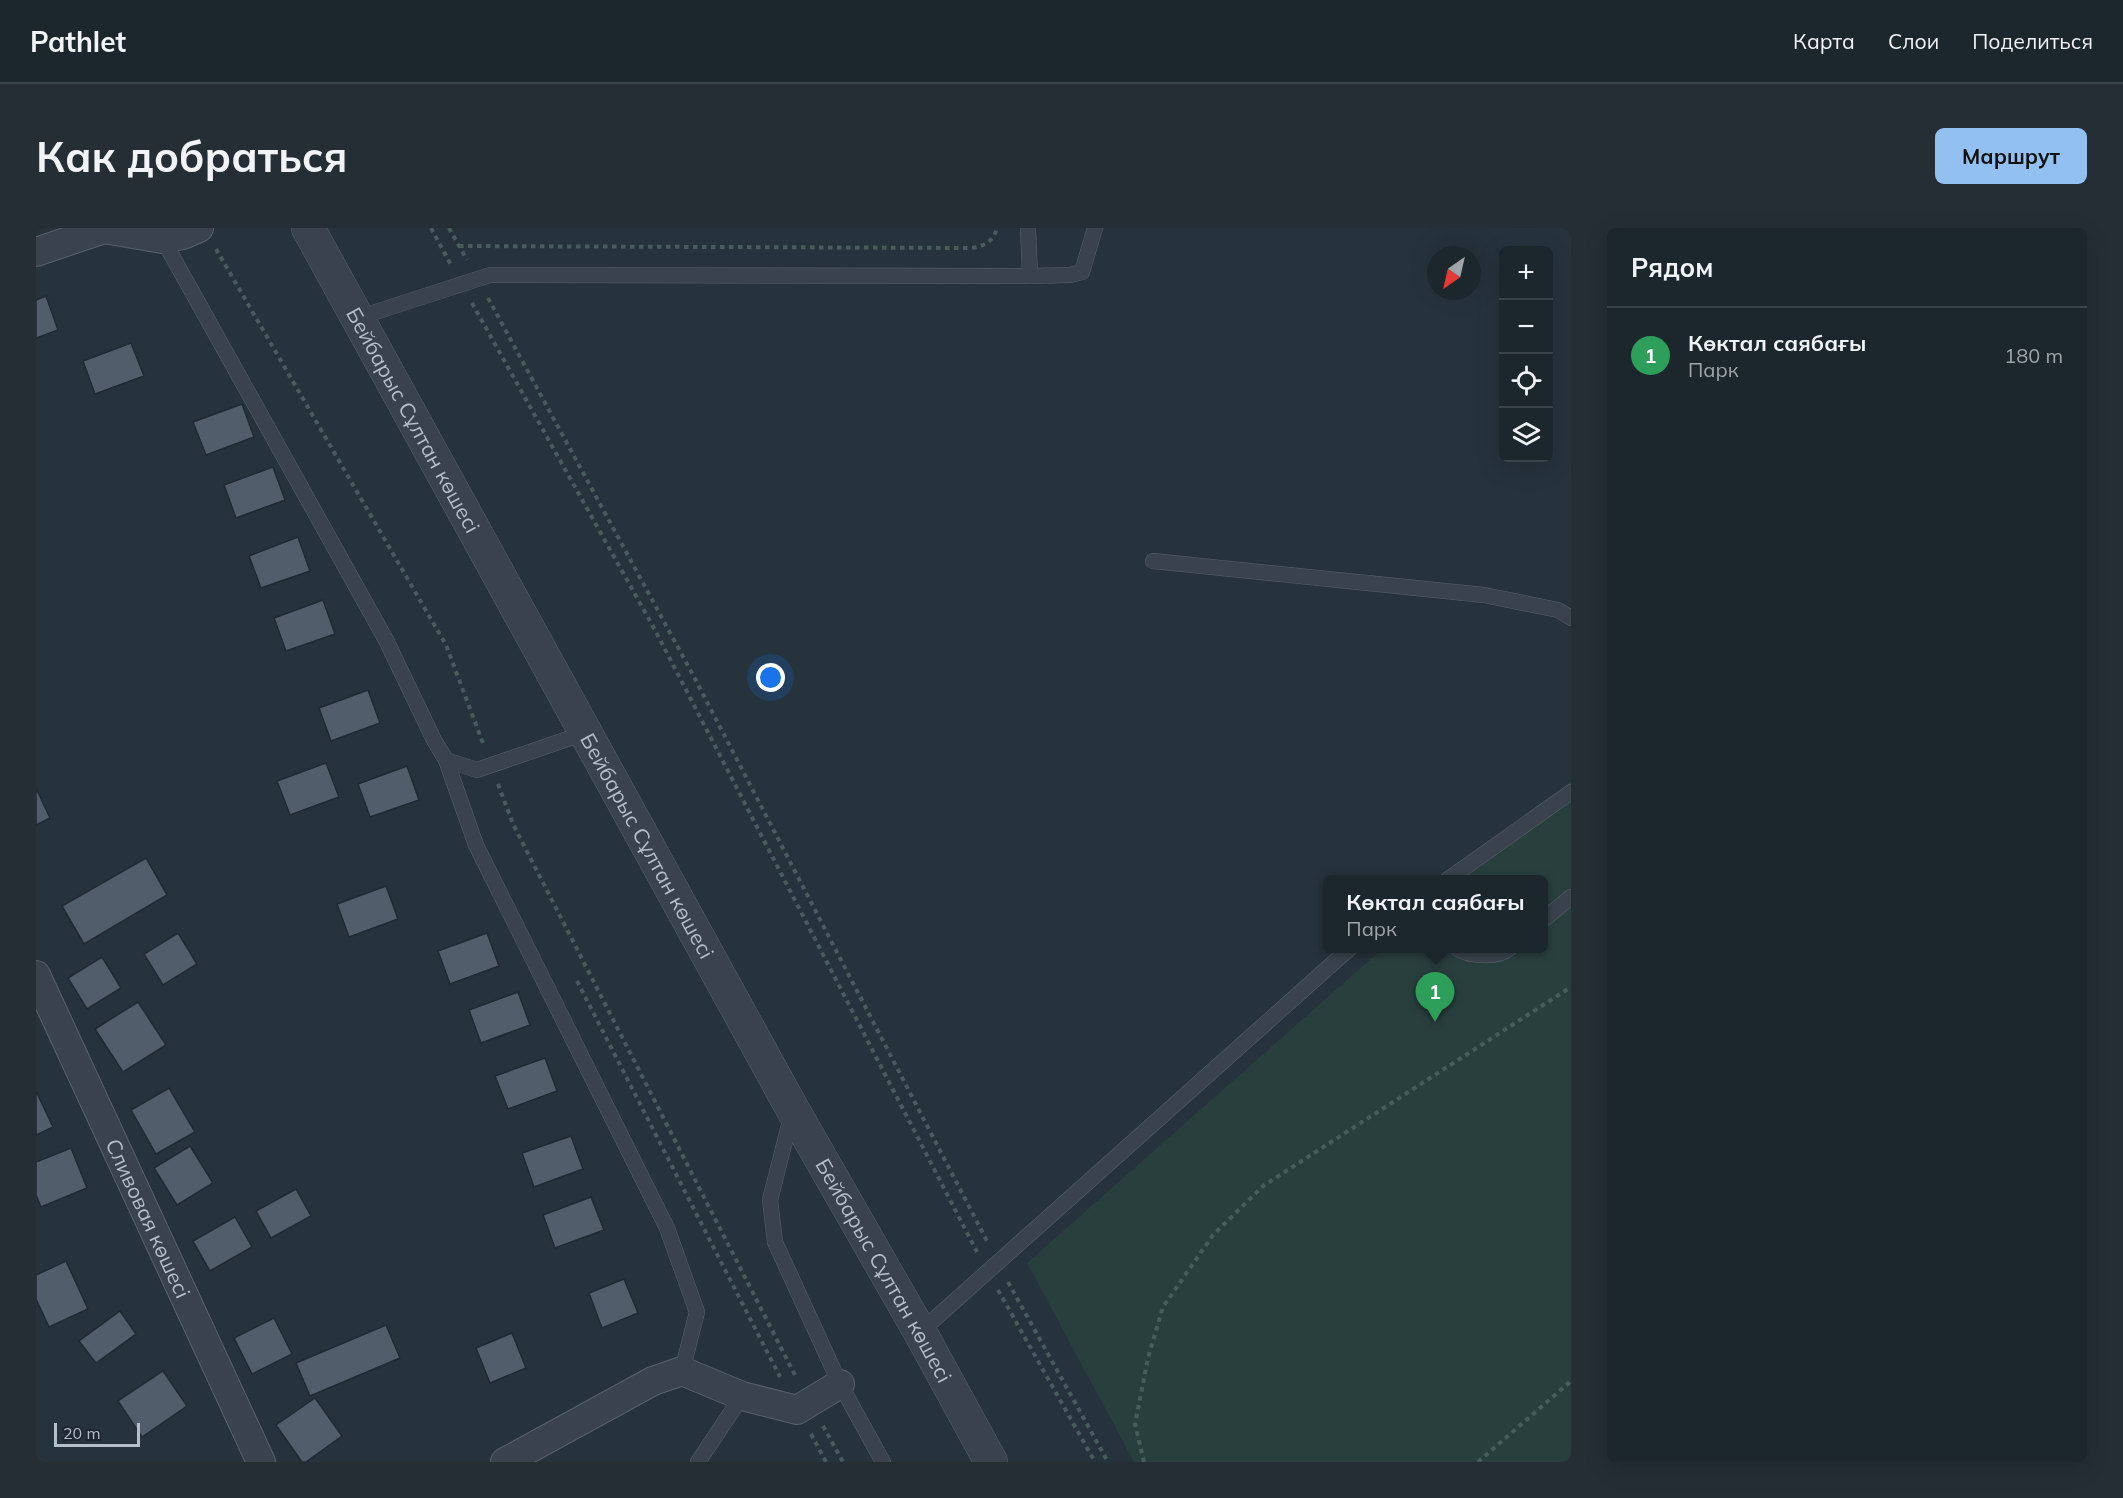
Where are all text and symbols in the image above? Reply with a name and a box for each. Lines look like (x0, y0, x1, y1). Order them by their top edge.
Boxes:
text: Pathlet (30, 24, 126, 59)
text: Карта (1793, 28, 1855, 54)
text: Слои (1888, 28, 1939, 54)
text: Поделиться (1972, 28, 2093, 54)
button: Маршрут (1935, 128, 2087, 184)
text: Как добраться (36, 130, 348, 183)
north arrow (1427, 246, 1481, 300)
map controls (1499, 246, 1553, 462)
button: + (1499, 246, 1553, 300)
text: Рядом (1631, 251, 1714, 284)
button: − (1499, 300, 1553, 354)
street label: Бейбарыс Сұлтан көшесі (341, 303, 486, 537)
text: Көктал саябағы (1688, 329, 1866, 357)
text: 1 (1645, 343, 1657, 368)
text: 180 m (2004, 343, 2063, 368)
button: locate (1499, 354, 1553, 408)
text: Парк (1688, 357, 1738, 382)
button: layers (1499, 408, 1553, 462)
your location (756, 663, 785, 692)
street label: Бейбарыс Сұлтан көшесі (575, 728, 720, 963)
popup (1323, 875, 1548, 953)
text: Көктал саябағы (1346, 888, 1525, 916)
text: Парк (1346, 916, 1397, 941)
pin: 1 (1416, 972, 1454, 1022)
street label: Сливовая көшесі (100, 1134, 196, 1302)
street label: Бейбарыс Сұлтан көшесі (810, 1154, 958, 1387)
scale bar (54, 1420, 140, 1448)
text: 20 m (63, 1423, 100, 1443)

